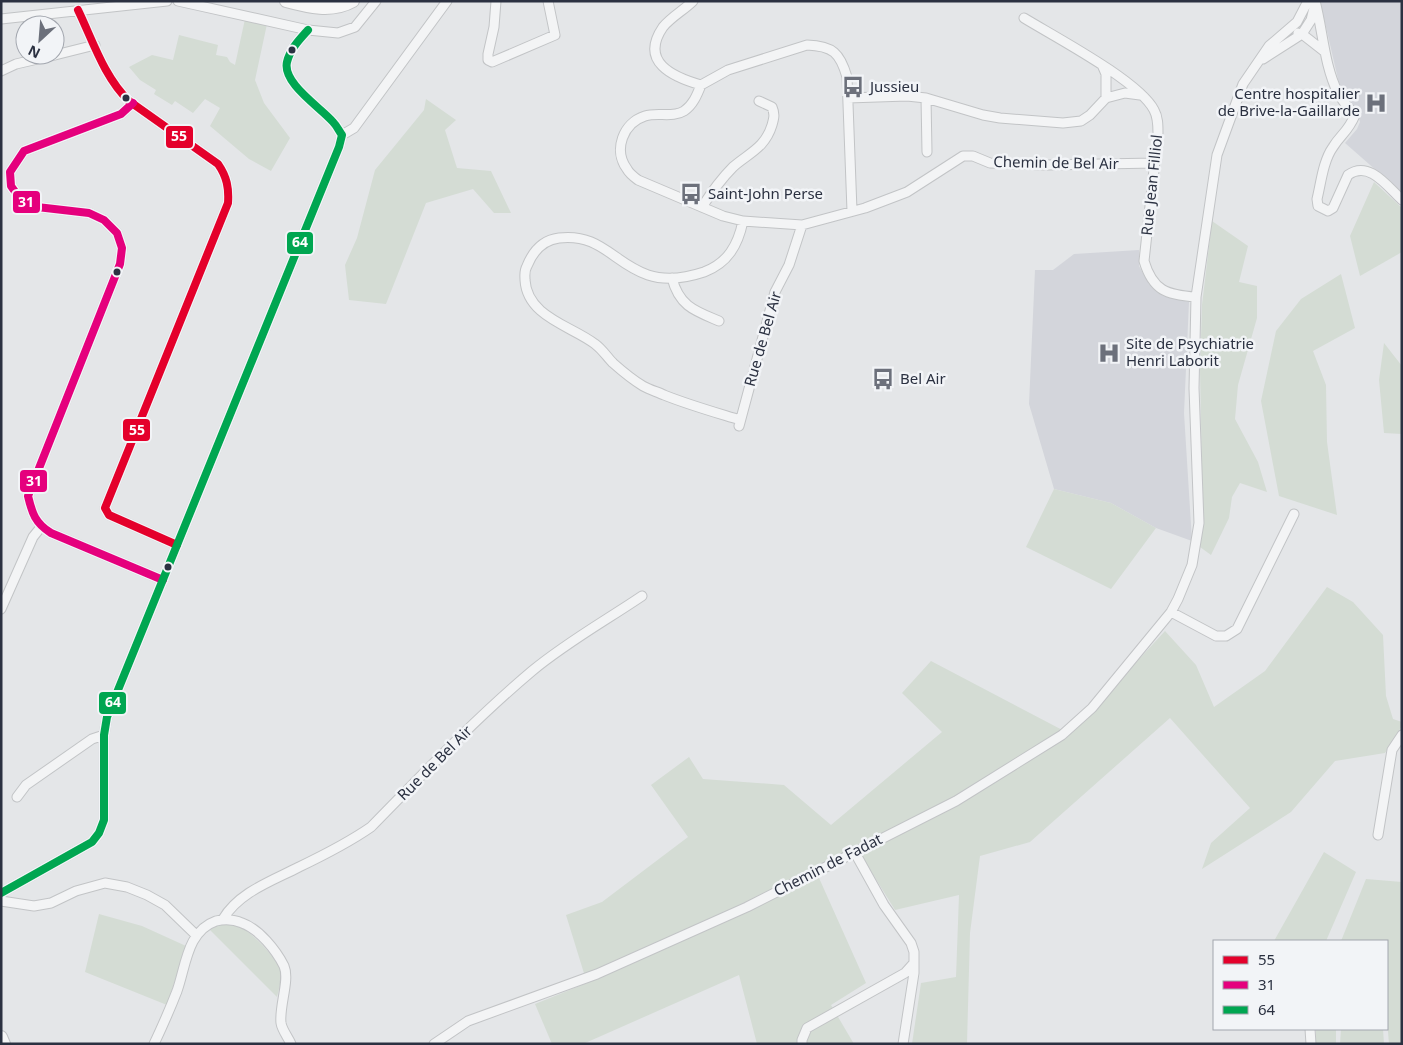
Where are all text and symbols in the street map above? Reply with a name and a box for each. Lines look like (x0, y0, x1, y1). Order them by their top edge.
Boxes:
north arrow (15, 15, 65, 65)
text: N (25, 41, 43, 63)
unlabelled marker (287, 45, 297, 55)
bus stop icon: Jussieu (840, 74, 866, 100)
place label: Jussieu (868, 76, 919, 96)
place label: Centre hospitalier de Brive-la-Gaillarde (1218, 83, 1360, 120)
hospital icon: Centre hospitalier de Brive-la-Gaillarde (1363, 90, 1389, 116)
unlabelled marker (121, 93, 131, 103)
line badge: 55 (165, 125, 194, 149)
text: 55 (171, 126, 187, 145)
street label: Rue Jean Filliol (1136, 133, 1166, 236)
street label: Chemin de Bel Air (993, 151, 1119, 173)
bus stop icon: Saint-John Perse (678, 181, 704, 207)
place label: Saint-John Perse (708, 183, 823, 203)
line badge: 31 (12, 190, 41, 214)
text: 31 (18, 192, 34, 211)
line badge: 64 (286, 231, 314, 255)
text: 64 (292, 232, 308, 251)
unlabelled marker (112, 267, 122, 277)
street label: Rue de Bel Air (739, 289, 785, 389)
place label: Site de Psychiatrie Henri Laborit (1126, 333, 1254, 370)
hospital icon: Site de Psychiatrie Henri Laborit (1096, 340, 1122, 366)
bus stop icon: Bel Air (870, 366, 896, 392)
place label: Bel Air (900, 368, 946, 388)
line badge: 55 (122, 418, 151, 442)
text: 55 (129, 420, 145, 439)
line badge: 31 (19, 469, 48, 493)
text: 31 (26, 471, 42, 490)
unlabelled marker (163, 562, 173, 572)
line badge: 64 (98, 691, 127, 715)
text: 64 (105, 692, 121, 711)
street label: Rue de Bel Air (393, 721, 476, 804)
street label: Chemin de Fadat (770, 828, 886, 900)
legend (1213, 940, 1388, 1030)
text: 55 (1258, 949, 1275, 969)
text: 31 (1258, 974, 1275, 994)
text: 64 (1258, 999, 1276, 1019)

